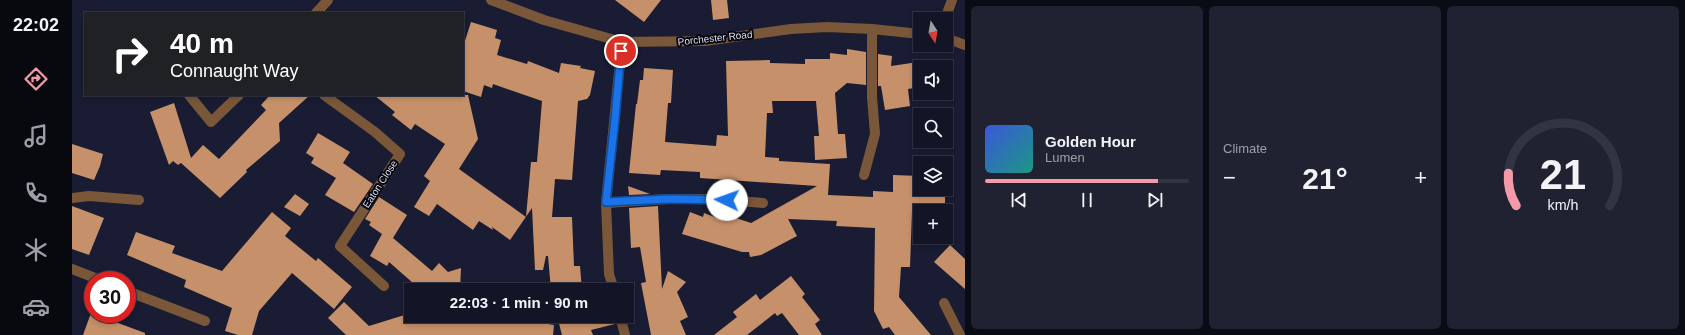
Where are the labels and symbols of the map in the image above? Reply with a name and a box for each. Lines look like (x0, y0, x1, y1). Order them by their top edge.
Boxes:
north arrow (913, 12, 953, 52)
street label: Porchester Road (677, 29, 753, 47)
pin (604, 34, 638, 68)
street label: Eaton Close (361, 158, 400, 210)
position arrow (706, 179, 748, 221)
speed limit sign: 30 (84, 271, 136, 323)

